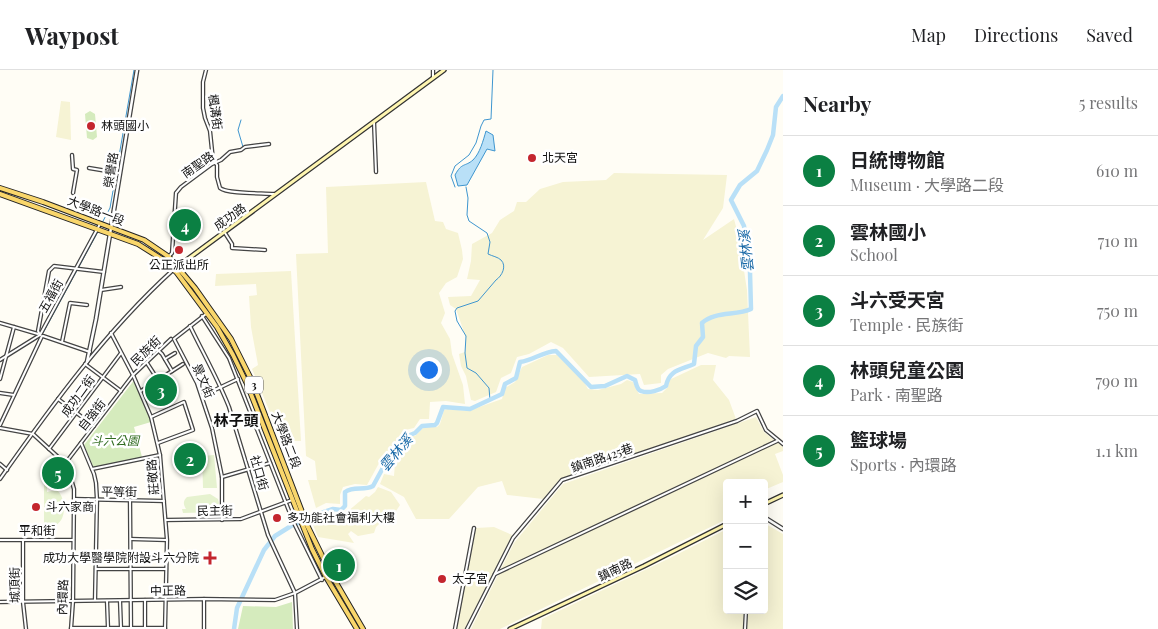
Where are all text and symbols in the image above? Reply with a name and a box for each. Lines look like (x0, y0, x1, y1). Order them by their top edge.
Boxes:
text: Waypost (25, 19, 119, 51)
text: Map (911, 23, 946, 47)
text: Directions (974, 23, 1058, 47)
text: Saved (1086, 23, 1133, 47)
text: Nearby (803, 89, 872, 117)
text: 5 results (1079, 92, 1138, 113)
street label: 楓溝街 (206, 93, 226, 131)
place label: 林頭國小 (101, 117, 149, 133)
marker: 林頭國小 (85, 120, 97, 132)
text: 日統博物館 (850, 146, 945, 172)
street label: 南聖路 (178, 147, 217, 181)
place label: 北天宮 (542, 149, 578, 165)
street label: 榮譽路 (99, 151, 121, 189)
marker: 北天宮 (526, 152, 538, 164)
text: 1 (816, 160, 822, 181)
text: 610 m (1096, 160, 1138, 181)
text: Museum · 大學路二段 (850, 174, 1004, 195)
street label: 大學路一段 (65, 192, 127, 228)
street label: 成功路 (210, 199, 249, 233)
pin: 4 (169, 206, 201, 244)
text: 雲林國小 (850, 218, 926, 244)
water label: 雲林溪 (734, 227, 757, 273)
text: 2 (815, 230, 823, 251)
text: 710 m (1098, 230, 1138, 251)
marker: 公正派出所 (173, 244, 185, 256)
text: School (850, 244, 898, 265)
place label: 公正派出所 (149, 256, 209, 272)
street label: 五福街 (34, 276, 66, 315)
text: 斗六受天宮 (850, 286, 945, 312)
text: 3 (815, 300, 823, 321)
text: 750 m (1097, 300, 1138, 321)
text: Temple · 民族街 (850, 314, 964, 335)
street label: 民族街 (127, 332, 164, 369)
text: 林頭兒童公園 (850, 356, 964, 382)
your location (416, 357, 442, 383)
street label: 景文街 (190, 361, 218, 400)
text: 4 (815, 370, 823, 391)
text: 790 m (1096, 370, 1138, 391)
street label: 成功二街 (57, 371, 98, 420)
pin: 3 (145, 371, 177, 409)
road number: 3 (245, 376, 263, 394)
text: Park · 南聖路 (850, 384, 943, 405)
street label: 自強街 (74, 395, 109, 433)
street label: 大學路二段 (269, 409, 305, 471)
district label: 林子頭 (213, 410, 259, 430)
text: 籃球場 (850, 426, 907, 452)
water label: 雲林溪 (375, 429, 418, 475)
park label: 斗六公園 (91, 432, 141, 448)
street label: 鎮南路425巷 (568, 439, 635, 475)
pin: 2 (174, 440, 206, 478)
text: 5 (815, 440, 823, 461)
text: 1.1 km (1096, 440, 1138, 461)
street label: 社口街 (247, 453, 273, 492)
pin: 5 (42, 454, 74, 492)
text: Sports · 內環路 (850, 454, 957, 475)
street label: 莊敬路 (142, 458, 162, 496)
map controls (723, 479, 768, 614)
button: + (723, 479, 768, 524)
street label: 平等街 (101, 483, 137, 499)
place label: 斗六家商 (46, 498, 94, 514)
marker: 斗六家商 (30, 501, 42, 513)
street label: 民主街 (197, 502, 233, 518)
place label: 多功能社會福利大樓 (287, 509, 395, 525)
marker: 多功能社會福利大樓 (271, 512, 283, 524)
street label: 平和街 (19, 522, 55, 538)
button: − (723, 524, 768, 569)
pin: 1 (323, 546, 355, 584)
place label: 成功大學醫學院附設斗六分院 (43, 549, 199, 565)
marker: 成功大學醫學院附設斗六分院 (203, 551, 217, 565)
street label: 鎮南路 (595, 554, 634, 584)
street label: 城頂街 (6, 567, 22, 603)
button: layers (723, 569, 768, 614)
place label: 太子宮 (452, 570, 488, 586)
marker: 太子宮 (436, 573, 448, 585)
street label: 內環路 (53, 579, 71, 615)
street label: 中正路 (150, 582, 186, 598)

